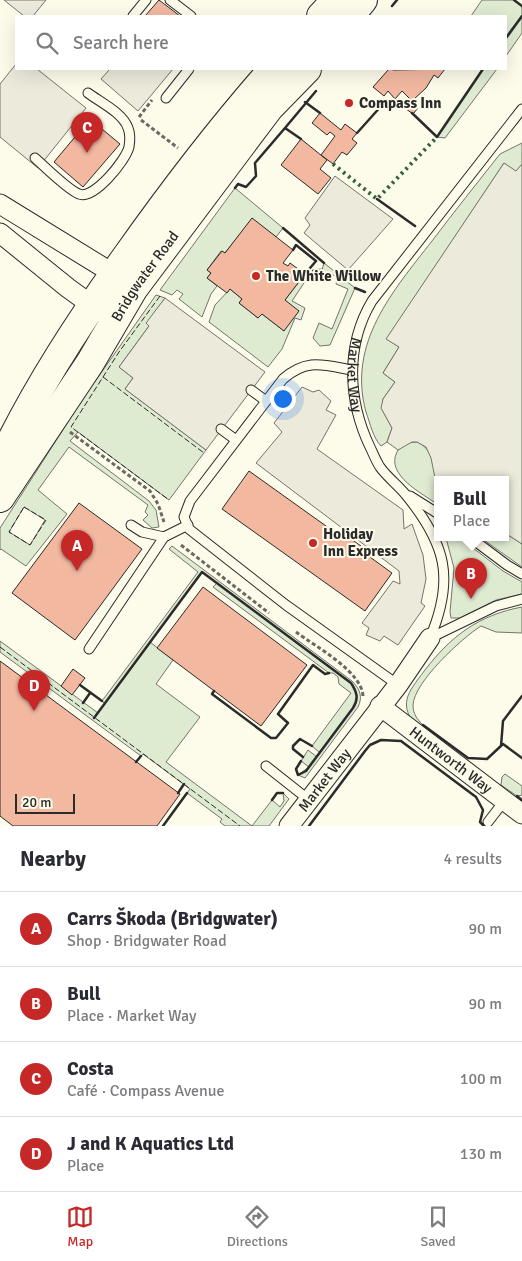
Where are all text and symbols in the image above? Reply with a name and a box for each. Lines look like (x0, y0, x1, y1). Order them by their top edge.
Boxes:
search box (15, 15, 507, 70)
icon: search (33, 29, 61, 57)
text: Search here (73, 31, 169, 55)
place label: Compass Inn (359, 94, 442, 112)
marker: Compass Inn (343, 97, 355, 109)
pin: C (71, 112, 103, 153)
street label: Bridgwater Road (107, 227, 183, 325)
place label: The White Willow (266, 267, 382, 285)
marker: The White Willow (250, 270, 262, 282)
street label: Market Way (344, 336, 366, 414)
your location (270, 386, 296, 412)
popup (434, 476, 509, 541)
text: Bull (453, 487, 487, 511)
text: Place (453, 511, 490, 531)
place label: Holiday Inn Express (323, 525, 398, 560)
pin: A (61, 530, 93, 571)
marker: Holiday Inn Express (307, 537, 319, 549)
pin: B (455, 558, 487, 599)
pin: D (18, 670, 50, 711)
street label: Huntworth Way (406, 723, 496, 797)
street label: Market Way (294, 745, 355, 815)
scale bar (15, 791, 75, 814)
text: 20 m (22, 794, 51, 811)
text: Nearby (20, 846, 86, 872)
text: 4 results (443, 849, 502, 869)
text: Carrs Škoda (Bridgwater) (67, 907, 278, 931)
text: A (31, 919, 41, 939)
text: 90 m (468, 919, 502, 939)
text: Shop · Bridgwater Road (67, 931, 227, 951)
text: Bull (67, 982, 101, 1006)
text: B (31, 994, 41, 1014)
text: 90 m (468, 994, 502, 1014)
text: Place · Market Way (67, 1006, 196, 1026)
text: Costa (67, 1057, 114, 1081)
text: C (31, 1069, 41, 1089)
text: 100 m (460, 1069, 502, 1089)
text: Café · Compass Avenue (67, 1081, 225, 1101)
text: J and K Aquatics Ltd (67, 1132, 234, 1156)
text: D (31, 1144, 41, 1164)
text: 130 m (460, 1144, 502, 1164)
text: Place (67, 1156, 104, 1176)
tab: Map (66, 1203, 94, 1250)
tab: Directions (227, 1203, 288, 1250)
tab: Saved (420, 1203, 456, 1250)

